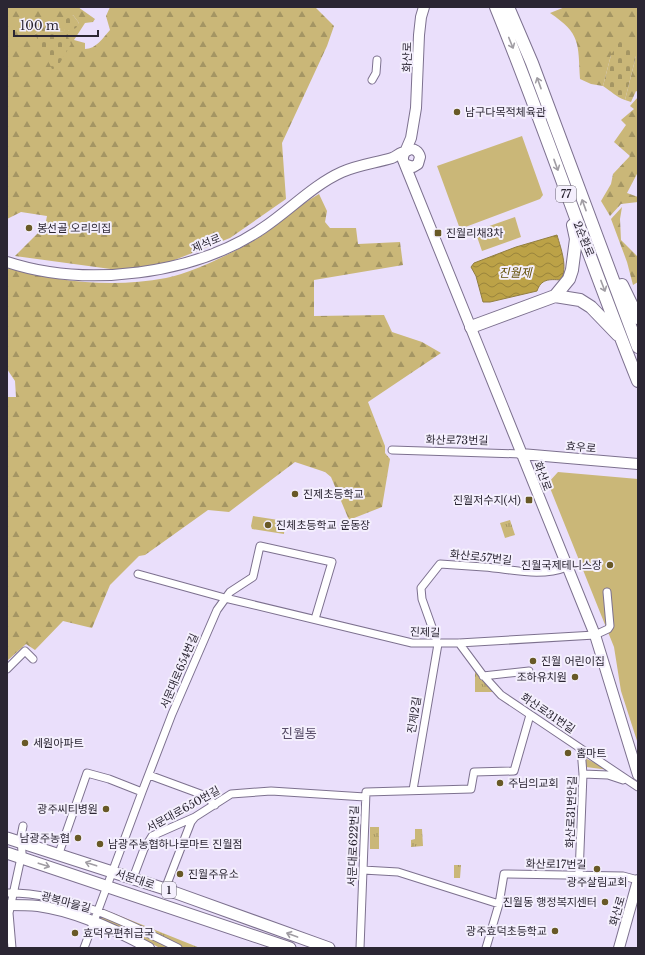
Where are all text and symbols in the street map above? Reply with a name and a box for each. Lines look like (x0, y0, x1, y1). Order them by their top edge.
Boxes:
scale bar (14, 12, 98, 38)
text: 100 m (20, 18, 59, 33)
one-way arrow (507, 37, 515, 49)
street label: 화산로 (400, 42, 414, 72)
one-way arrow (535, 78, 543, 90)
place label: 남구다목적체육관 (465, 105, 546, 119)
marker: 남구다목적체육관 (452, 107, 462, 117)
one-way arrow (552, 159, 560, 171)
road number: 77 (556, 186, 576, 202)
one-way arrow (580, 200, 588, 212)
street label: 2순환로 (571, 219, 597, 259)
place label: 봉선골 오리의집 (37, 221, 111, 235)
marker: 봉선골 오리의집 (24, 223, 34, 233)
place label: 진월리채3차 (446, 226, 503, 240)
marker: 진월리채3차 (433, 228, 443, 238)
street label: 제석로 (189, 231, 223, 255)
water label: 진월제 (498, 265, 534, 280)
one-way arrow (599, 280, 607, 292)
street label: 화산로73번길 (425, 432, 489, 448)
street label: 효우로 (565, 439, 597, 455)
street label: 화산로 (531, 459, 555, 493)
place label: 진제초등학교 (303, 487, 364, 501)
marker: 진제초등학교 (290, 489, 300, 499)
place label: 진월저수지(서) (453, 493, 521, 507)
marker: 진월저수지(서) (524, 495, 534, 505)
place label: 진체초등학교 운동장 (276, 518, 370, 532)
marker: 진체초등학교 운동장 (263, 520, 273, 530)
street label: 화산로57번길 (449, 547, 513, 567)
place label: 진월국제테니스장 (521, 558, 602, 572)
marker: 진월국제테니스장 (605, 560, 615, 570)
street label: 진제길 (410, 624, 440, 640)
street label: 서문대로654번길 (157, 631, 201, 711)
place label: 진월 어린이집 (541, 654, 605, 668)
marker: 진월 어린이집 (528, 656, 538, 666)
place label: 조하유치원 (516, 670, 567, 684)
marker: 조하유치원 (570, 672, 580, 682)
street label: 화산로31번길 (518, 690, 578, 736)
street label: 진제2길 (404, 696, 424, 734)
district label: 진월동 (281, 725, 317, 742)
place label: 세원아파트 (33, 736, 84, 750)
marker: 세원아파트 (20, 738, 30, 748)
place label: 홈마트 (576, 746, 606, 760)
marker: 홈마트 (563, 748, 573, 758)
place label: 주님의교회 (508, 776, 559, 790)
street label: 화산로31번안길 (563, 776, 579, 848)
marker: 주님의교회 (495, 778, 505, 788)
street label: 서문대로650번길 (144, 783, 222, 835)
place label: 광주씨티병원 (37, 802, 98, 816)
marker: 광주씨티병원 (101, 804, 111, 814)
street label: 서문대로622번길 (345, 805, 361, 887)
place label: 남광주농협 (19, 831, 70, 845)
marker: 남광주농협 (73, 833, 83, 843)
place label: 남광주농협하나로마트 진월점 (108, 837, 243, 851)
marker: 남광주농협하나로마트 진월점 (95, 839, 105, 849)
street label: 화산로17번길 (525, 856, 587, 872)
one-way arrow (84, 860, 97, 867)
one-way arrow (37, 862, 50, 869)
marker: 광주살림교회 (592, 864, 602, 874)
street label: 서문대로 (114, 866, 156, 892)
place label: 진월주유소 (188, 867, 239, 881)
marker: 진월주유소 (175, 869, 185, 879)
place label: 광주살림교회 (567, 875, 627, 889)
road number: 1 (162, 882, 176, 898)
street label: 광복마을길 (40, 889, 92, 915)
street label: 화산로 (606, 894, 628, 928)
place label: 진월동 행정복지센터 (503, 895, 597, 909)
marker: 진월동 행정복지센터 (600, 897, 610, 907)
place label: 광주효덕초등학교 (466, 924, 547, 938)
place label: 효덕우편취급국 (83, 926, 154, 940)
marker: 광주효덕초등학교 (550, 926, 560, 936)
marker: 효덕우편취급국 (70, 928, 80, 938)
one-way arrow (287, 931, 299, 939)

